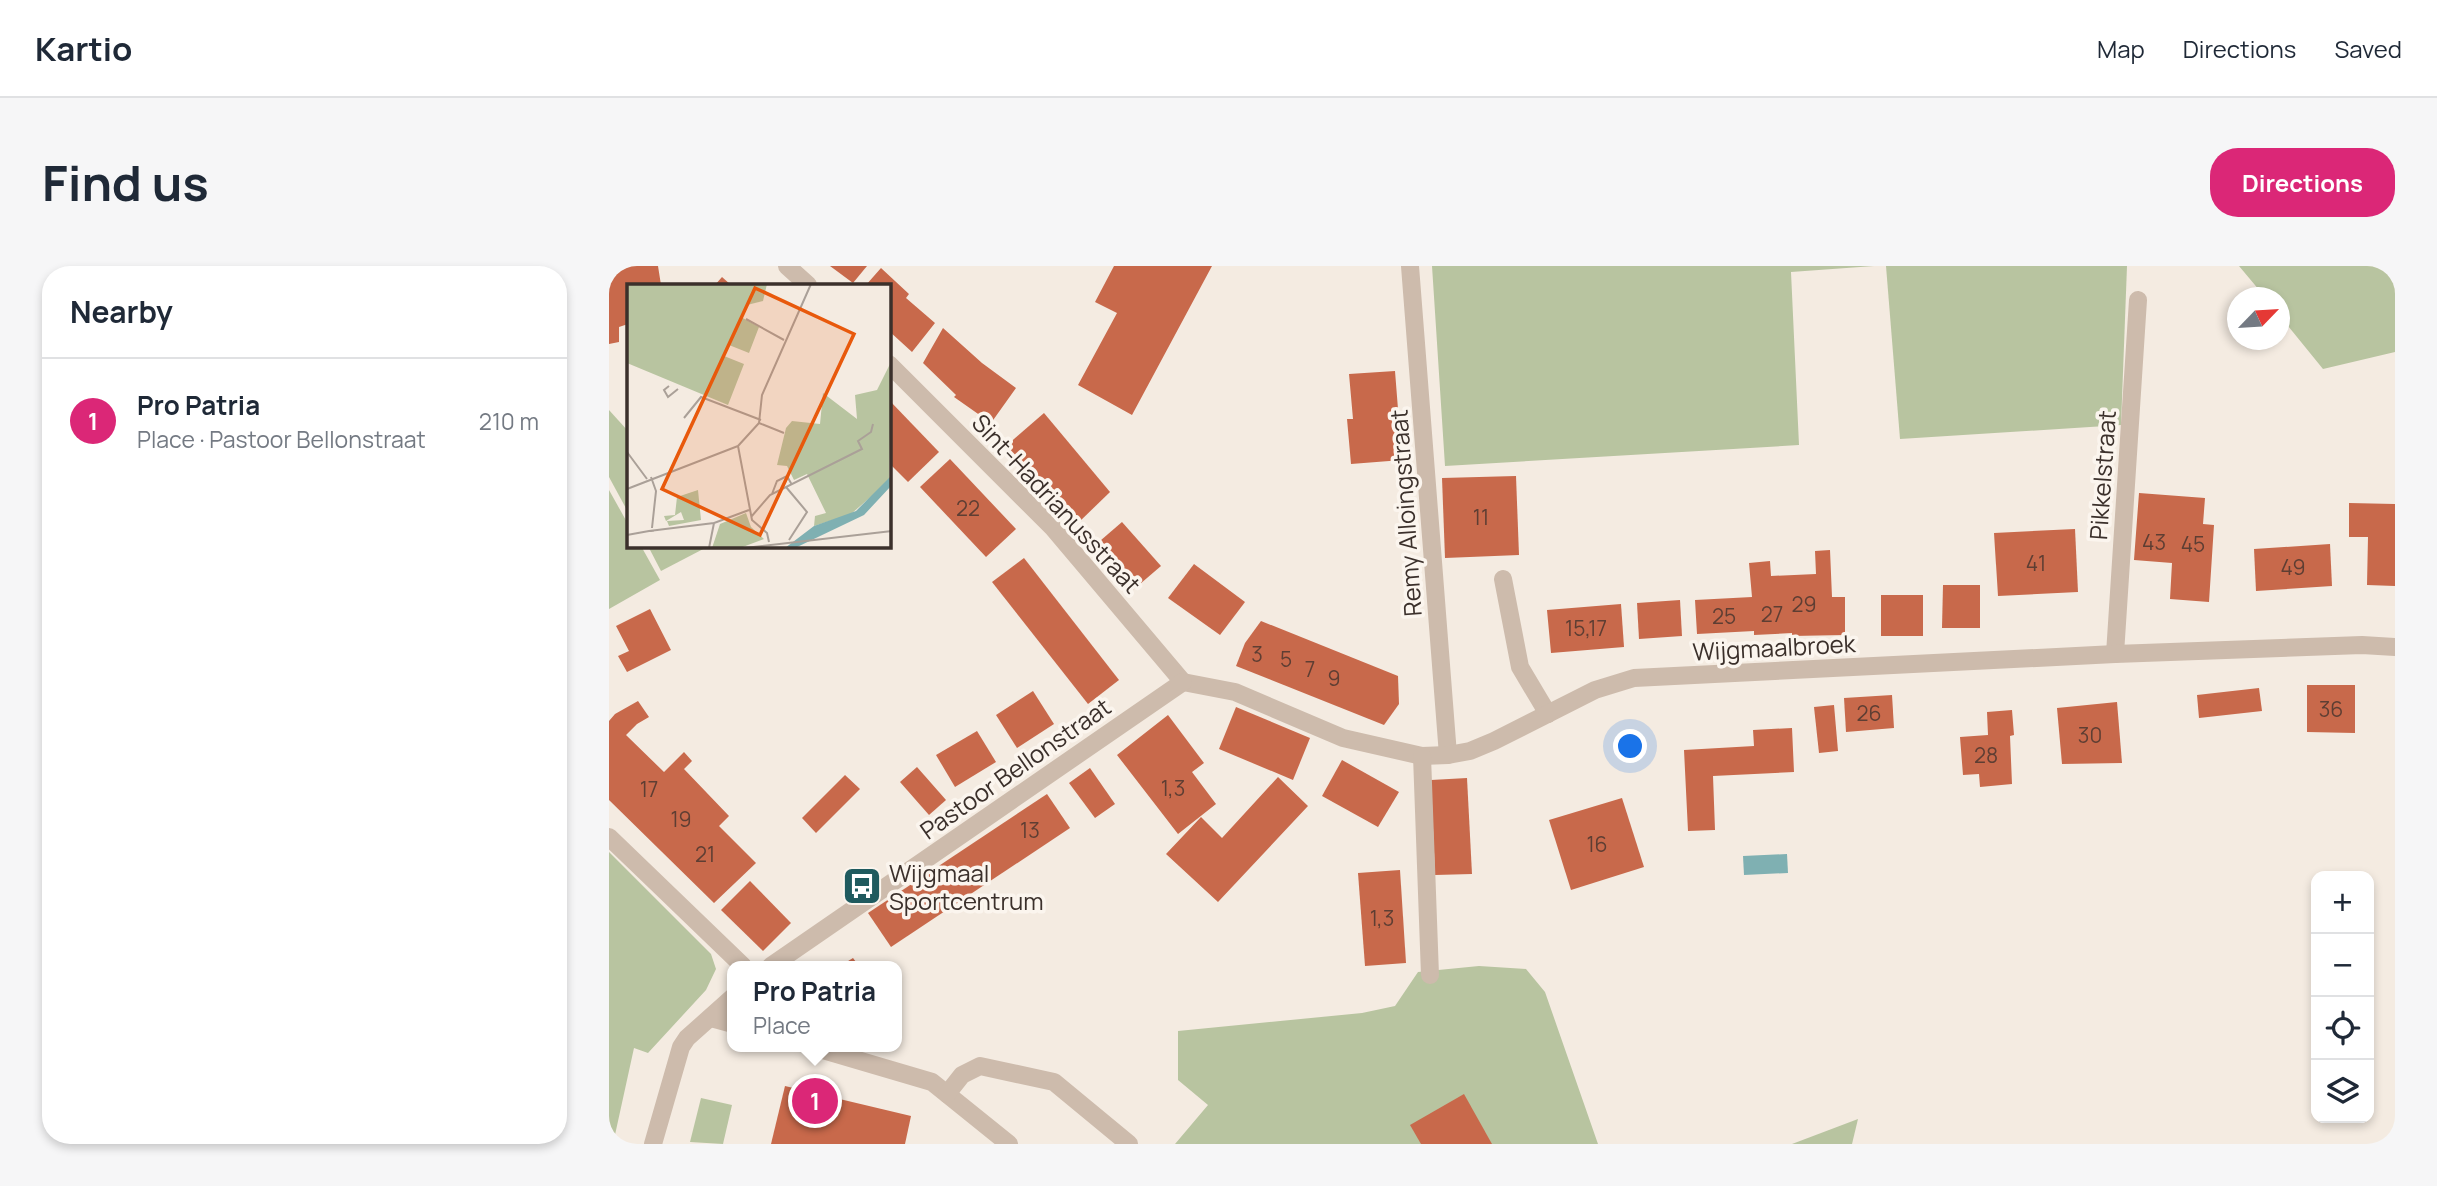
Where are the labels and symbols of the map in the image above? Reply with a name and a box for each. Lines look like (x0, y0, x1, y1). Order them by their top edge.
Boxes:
inset map (627, 284, 891, 548)
north arrow (2227, 287, 2290, 350)
street label: Sint-Hadrianusstraat (965, 406, 1149, 600)
street label: Remy Alloingstraat (1381, 408, 1429, 618)
street label: Pikkelstraat (2081, 409, 2123, 541)
house number: 22 (956, 494, 980, 522)
house number: 11 (1473, 503, 1489, 531)
house number: 43 (2142, 528, 2166, 556)
house number: 45 (2181, 530, 2205, 558)
house number: 41 (2026, 549, 2046, 577)
house number: 49 (2280, 553, 2306, 581)
house number: 29 (1791, 590, 1817, 618)
house number: 27 (1761, 600, 1783, 628)
house number: 25 (1712, 602, 1736, 630)
house number: 15,17 (1565, 614, 1607, 642)
street label: Wijgmaalbroek (1692, 626, 1857, 668)
house number: 3 (1251, 640, 1263, 668)
house number: 5 (1280, 645, 1292, 673)
house number: 7 (1305, 655, 1315, 683)
house number: 9 (1327, 664, 1341, 692)
street label: Pastoor Bellonstraat (913, 690, 1117, 846)
house number: 36 (2319, 695, 2343, 723)
house number: 26 (1856, 699, 1882, 727)
house number: 30 (2078, 721, 2102, 749)
your location (1613, 729, 1647, 763)
house number: 28 (1974, 741, 1998, 769)
house number: 1,3 (1161, 774, 1185, 802)
house number: 17 (640, 775, 658, 803)
house number: 19 (670, 805, 692, 833)
house number: 13 (1020, 816, 1040, 844)
house number: 16 (1586, 830, 1608, 858)
house number: 21 (695, 840, 715, 868)
place label: Wijgmaal Sportcentrum (889, 856, 1044, 917)
bus stop icon: Wijgmaal Sportcentrum (841, 865, 883, 907)
house number: 1,3 (1370, 904, 1394, 932)
pin: 1 (792, 1075, 838, 1127)

